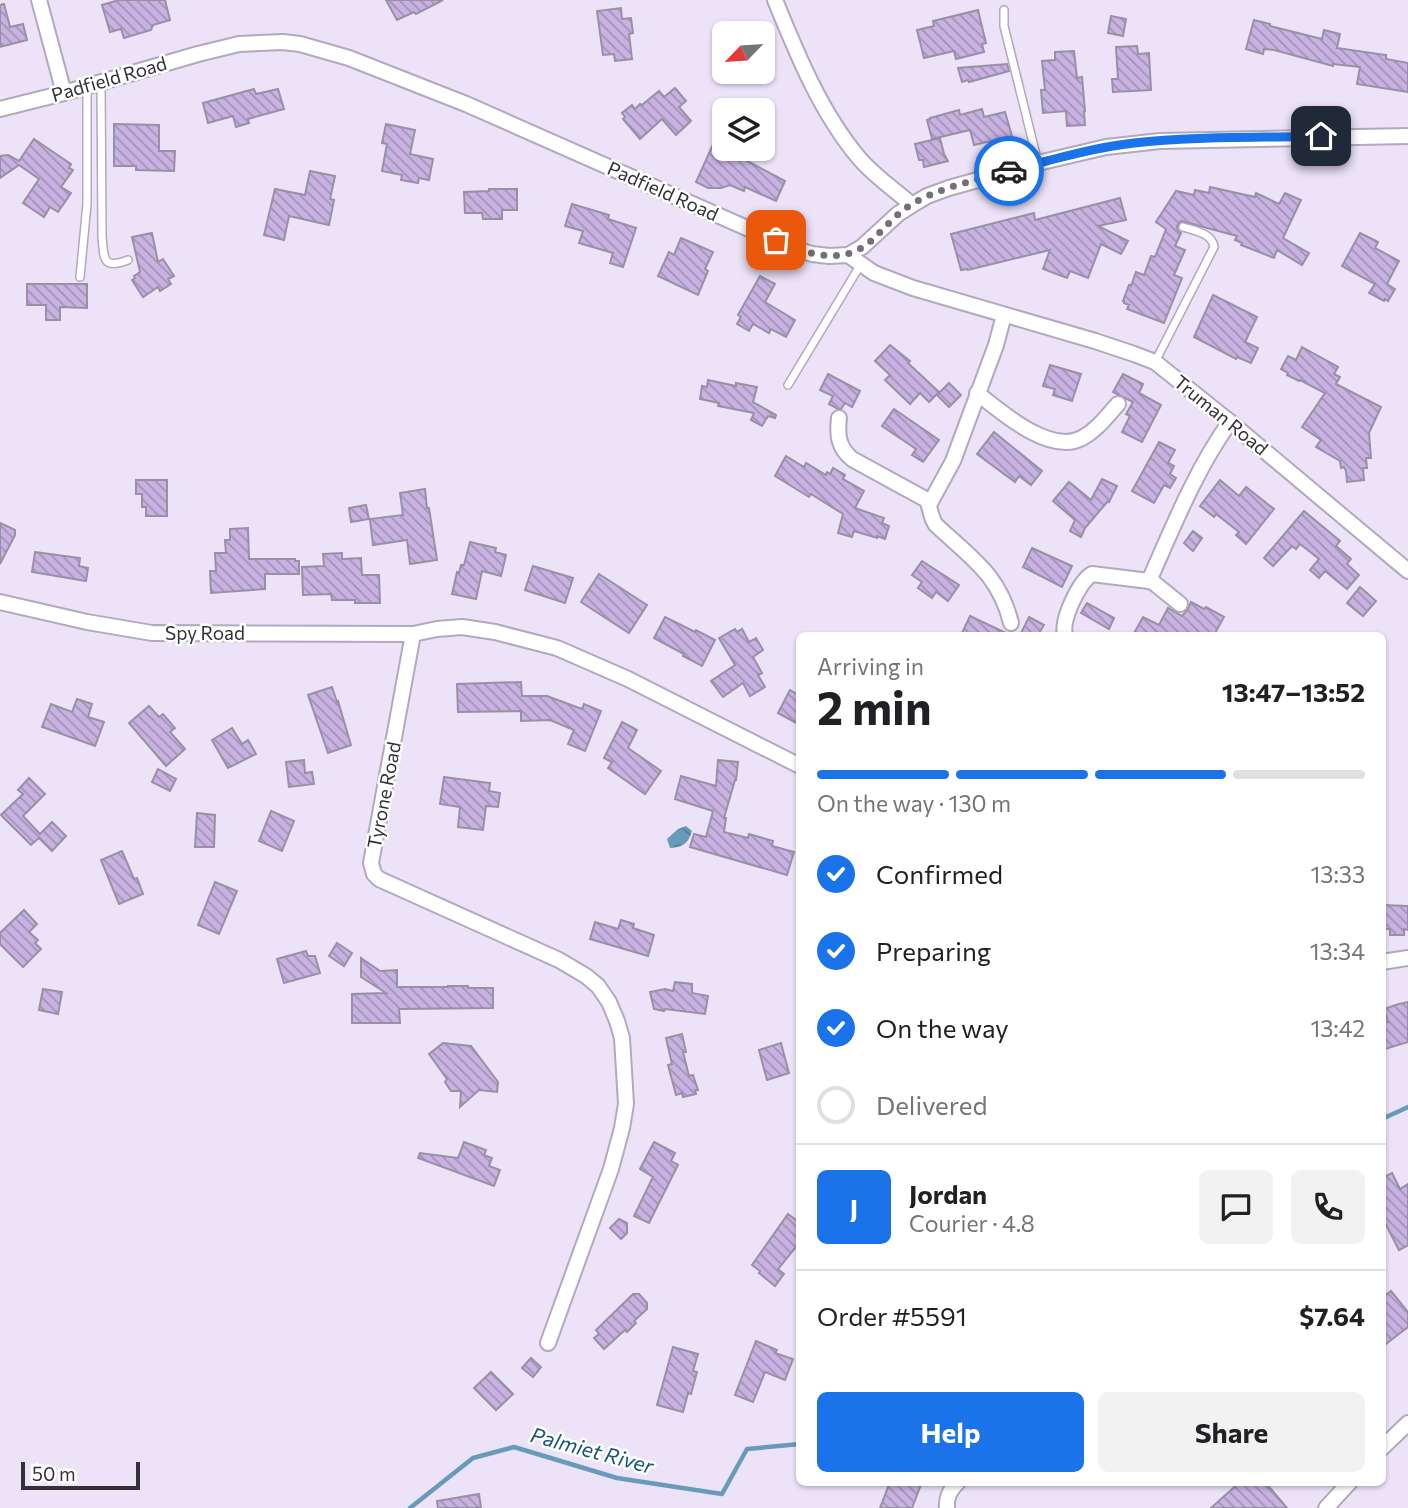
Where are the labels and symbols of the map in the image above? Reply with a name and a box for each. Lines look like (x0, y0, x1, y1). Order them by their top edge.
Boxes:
north arrow (712, 21, 775, 84)
street label: Padfield Road (48, 51, 169, 106)
pin (1291, 106, 1351, 166)
courier (974, 136, 1044, 206)
street label: Padfield Road (604, 156, 722, 225)
pin (746, 210, 806, 270)
street label: Truman Road (1170, 370, 1273, 459)
street label: Spy Road (165, 621, 245, 644)
street label: Tyrone Road (362, 740, 405, 850)
water label: Palmiet River (528, 1421, 657, 1478)
scale bar (21, 1459, 140, 1491)

